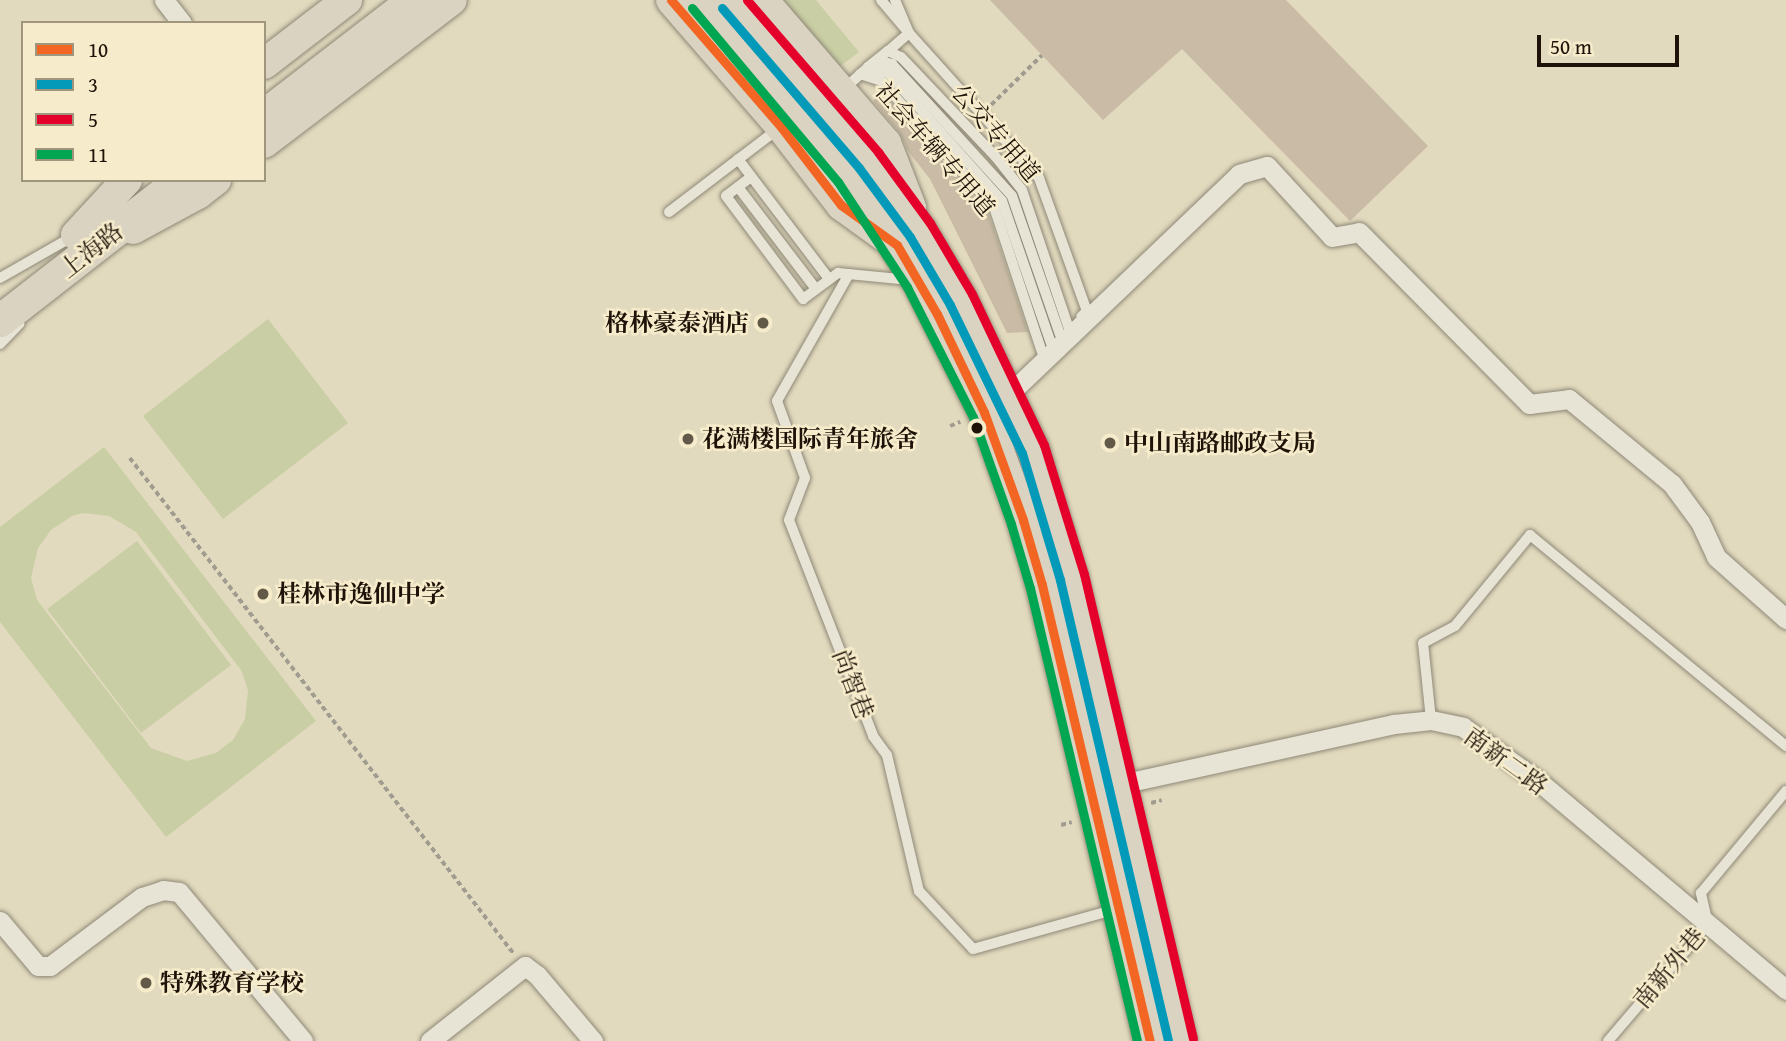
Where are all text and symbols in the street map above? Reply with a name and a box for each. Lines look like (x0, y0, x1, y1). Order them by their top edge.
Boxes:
legend (21, 21, 266, 182)
scale bar (1541, 21, 1683, 65)
text: 50 m (1550, 31, 1592, 62)
text: 10 (88, 34, 108, 65)
text: 3 (88, 69, 98, 100)
street label: 社会车辆专用道 (869, 76, 1001, 222)
street label: 公交专用道 (946, 78, 1046, 188)
text: 5 (88, 104, 98, 135)
text: 11 (88, 139, 108, 170)
street label: 上海路 (54, 216, 128, 284)
place label: 格林豪泰酒店 (605, 309, 749, 337)
marker: 格林豪泰酒店 (755, 315, 771, 331)
unlabelled marker (970, 421, 984, 435)
place label: 花满楼国际青年旅舍 (702, 425, 918, 453)
place label: 中山南路邮政支局 (1124, 429, 1316, 457)
marker: 花满楼国际青年旅舍 (680, 431, 696, 447)
marker: 中山南路邮政支局 (1102, 435, 1118, 451)
place label: 桂林市逸仙中学 (277, 580, 445, 608)
marker: 桂林市逸仙中学 (255, 586, 271, 602)
street label: 尚智巷 (827, 645, 879, 723)
street label: 南新二路 (1459, 721, 1553, 801)
street label: 南新外巷 (1627, 922, 1711, 1014)
place label: 特殊教育学校 (160, 969, 304, 997)
marker: 特殊教育学校 (138, 975, 154, 991)

